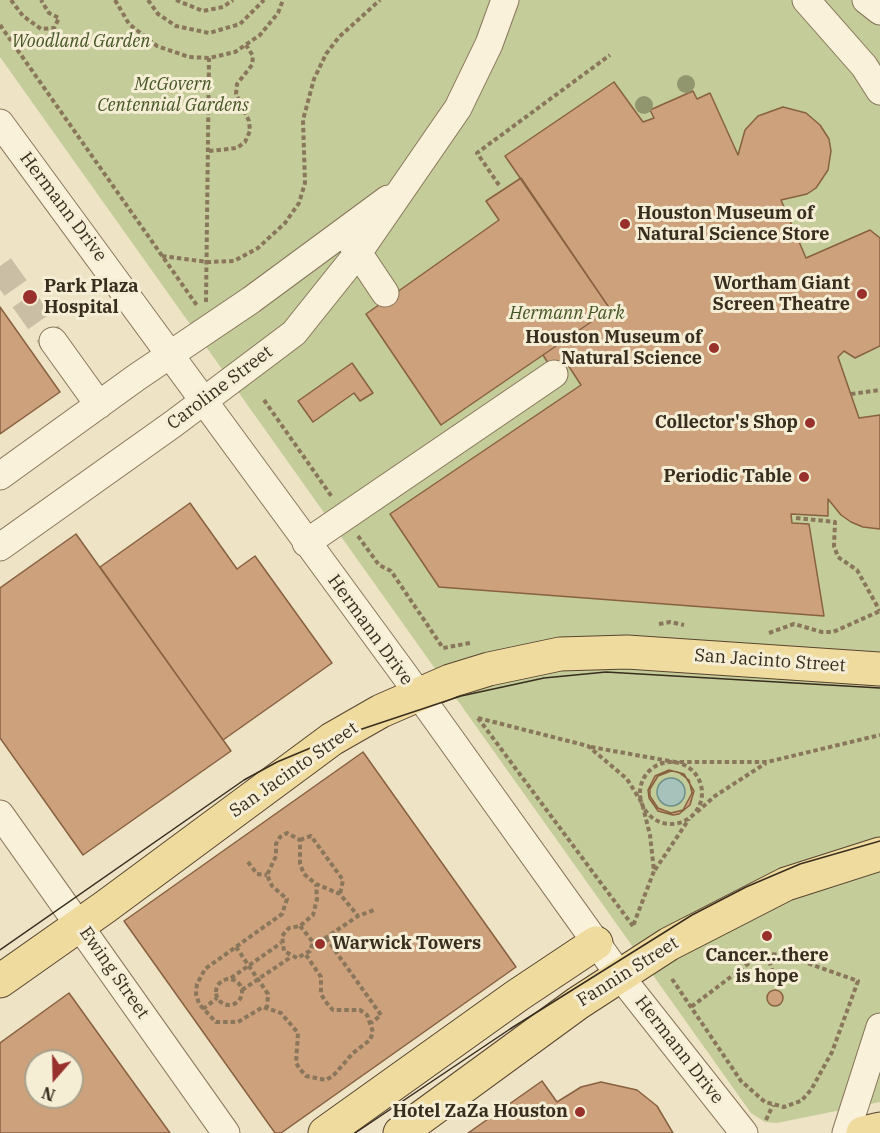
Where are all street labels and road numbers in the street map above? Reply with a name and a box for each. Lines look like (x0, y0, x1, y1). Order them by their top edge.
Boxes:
street label: Hermann Drive (15, 148, 111, 266)
street label: Caroline Street (163, 341, 277, 435)
street label: Hermann Drive (323, 571, 417, 689)
street label: San Jacinto Street (694, 645, 846, 677)
street label: San Jacinto Street (226, 718, 362, 822)
street label: Ewing Street (74, 923, 154, 1023)
street label: Fannin Street (573, 932, 683, 1012)
street label: Hermann Drive (630, 992, 728, 1108)

